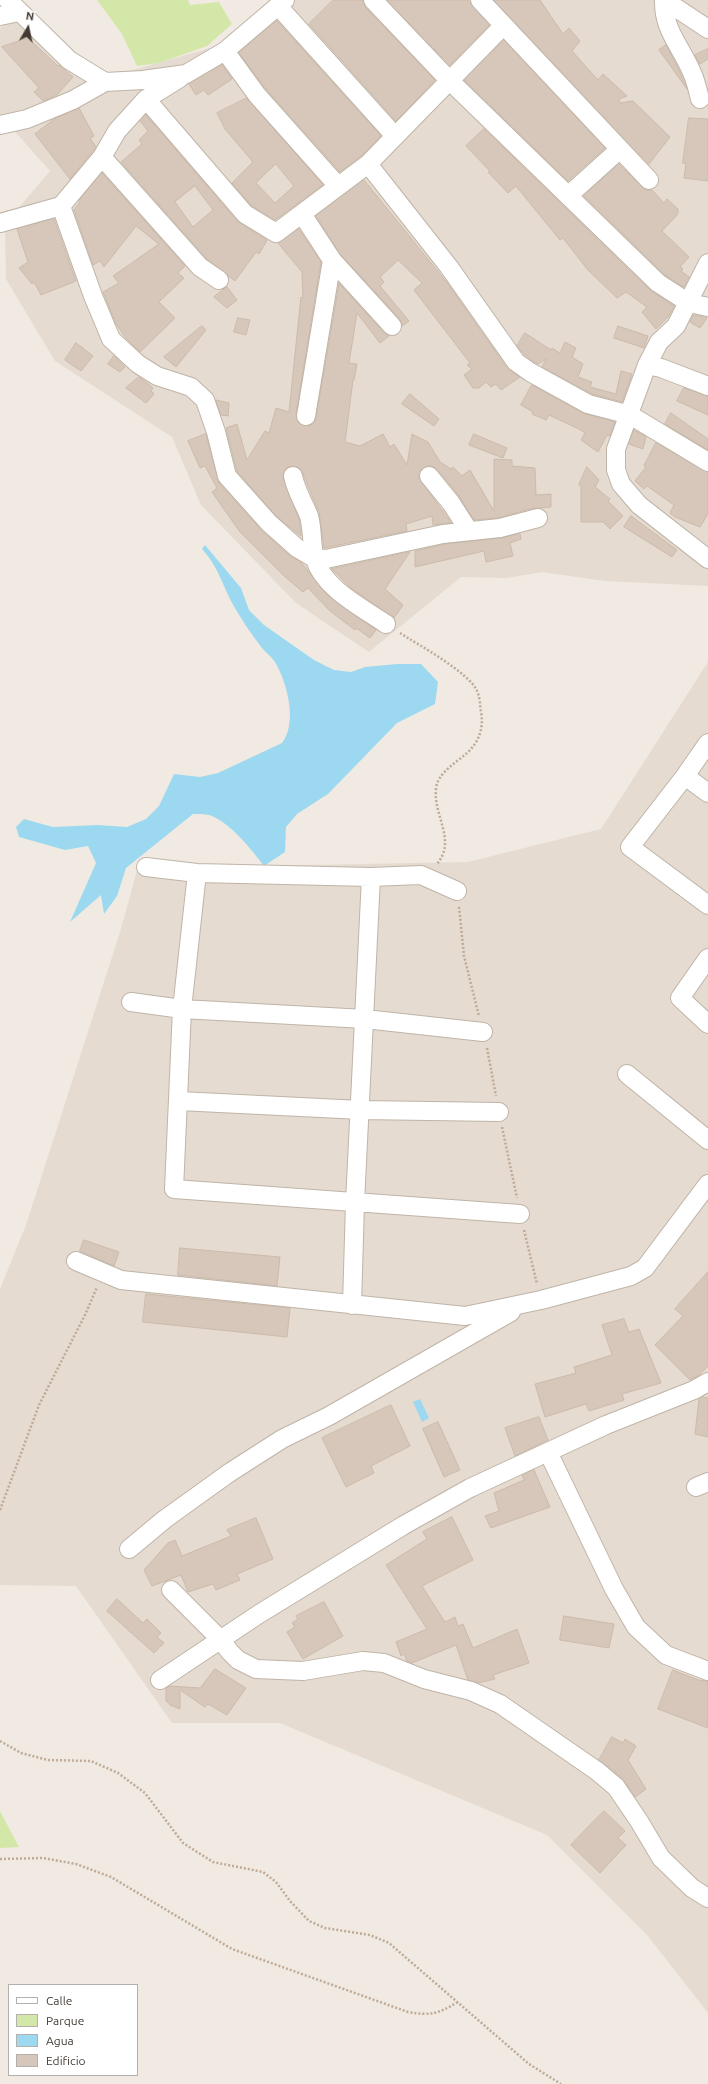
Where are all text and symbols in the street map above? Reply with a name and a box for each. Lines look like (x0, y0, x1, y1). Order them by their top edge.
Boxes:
north arrow (8, 8, 48, 48)
text: N (25, 10, 35, 23)
legend (8, 1984, 138, 2076)
text: Calle (46, 1994, 72, 2007)
text: Parque (46, 2014, 84, 2027)
text: Agua (46, 2034, 74, 2047)
text: Edificio (46, 2054, 86, 2067)

